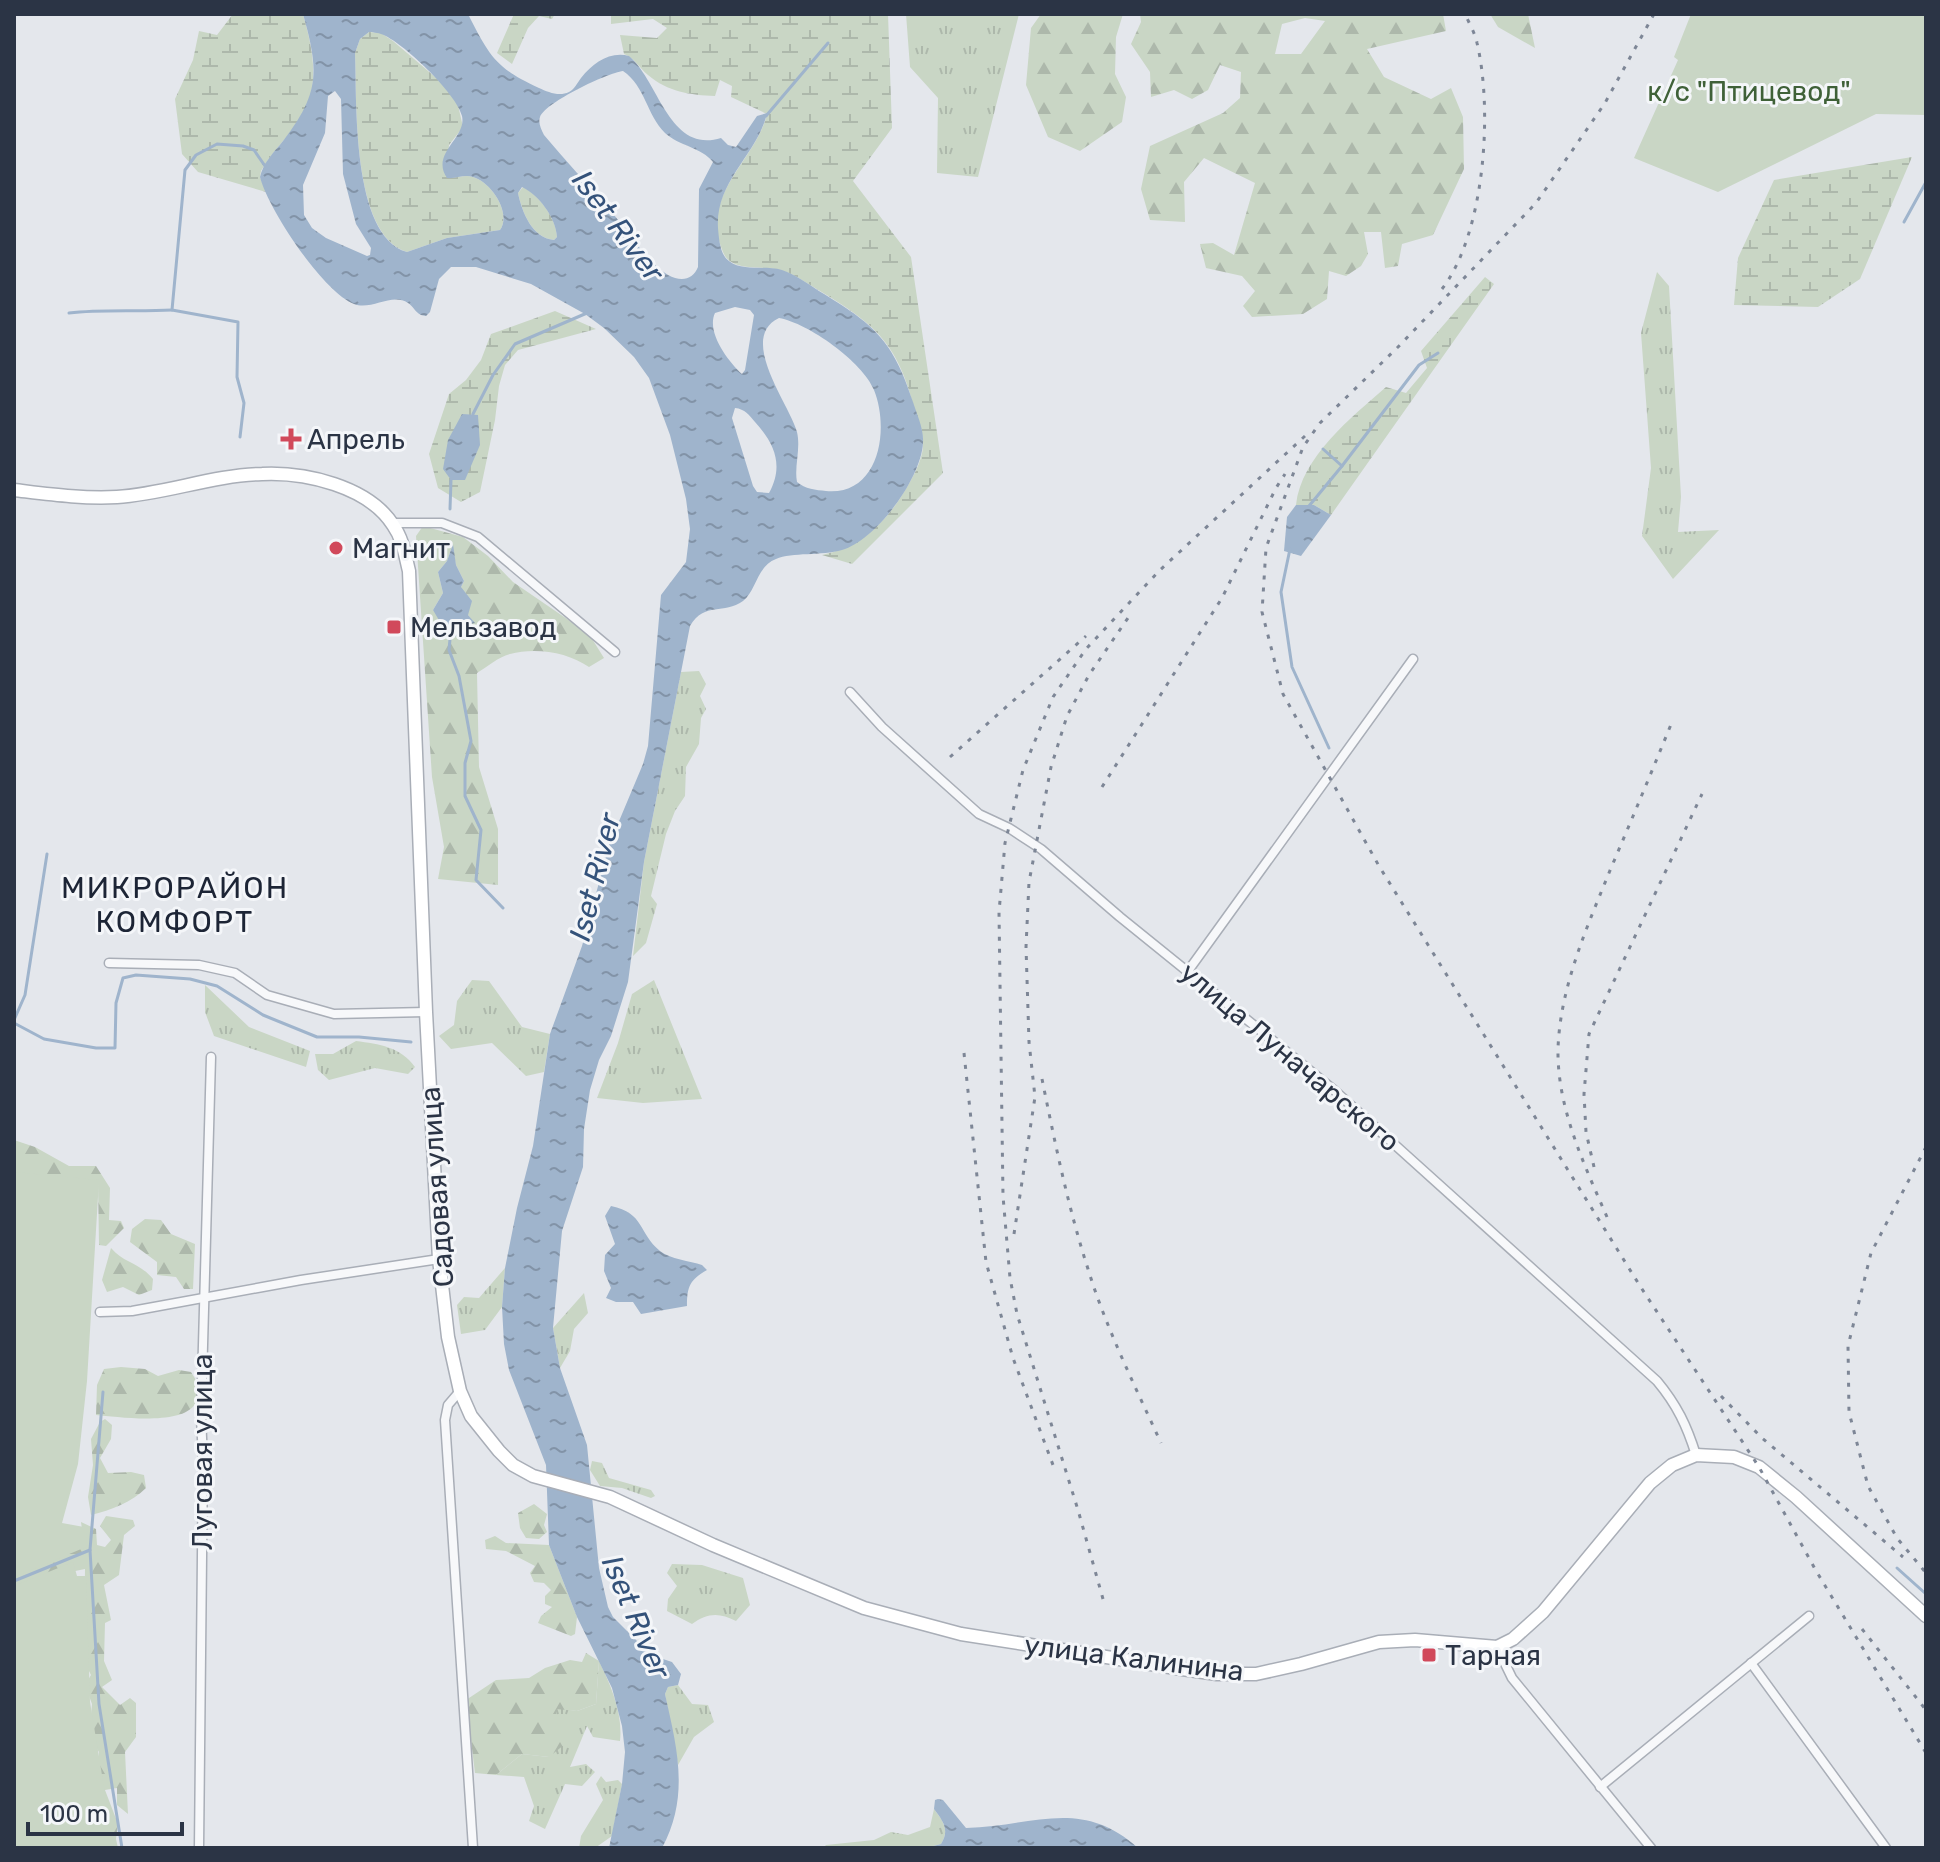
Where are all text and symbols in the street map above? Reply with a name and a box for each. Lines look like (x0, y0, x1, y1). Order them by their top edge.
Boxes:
park label: к/с "Птицевод" (1647, 75, 1851, 108)
water label: Iset River (564, 163, 673, 290)
place label: Апрель (307, 423, 405, 456)
marker: Апрель (282, 430, 300, 448)
place label: Магнит (352, 532, 450, 565)
marker: Магнит (327, 539, 345, 557)
place label: Мельзавод (410, 611, 556, 644)
marker: Мельзавод (385, 618, 403, 636)
water label: Iset River (562, 808, 629, 945)
district label: МИКРОРАЙОН КОМФОРТ (61, 870, 289, 940)
street label: улица Луначарского (1174, 956, 1406, 1158)
street label: Садовая улица (414, 1086, 460, 1288)
street label: Луговая улица (186, 1354, 219, 1550)
water label: Iset River (594, 1550, 679, 1685)
street label: улица Калинина (1022, 1628, 1246, 1688)
place label: Тарная (1445, 1639, 1541, 1672)
marker: Тарная (1420, 1646, 1438, 1664)
scale bar (28, 1786, 182, 1836)
text: 100 m (40, 1800, 108, 1828)

